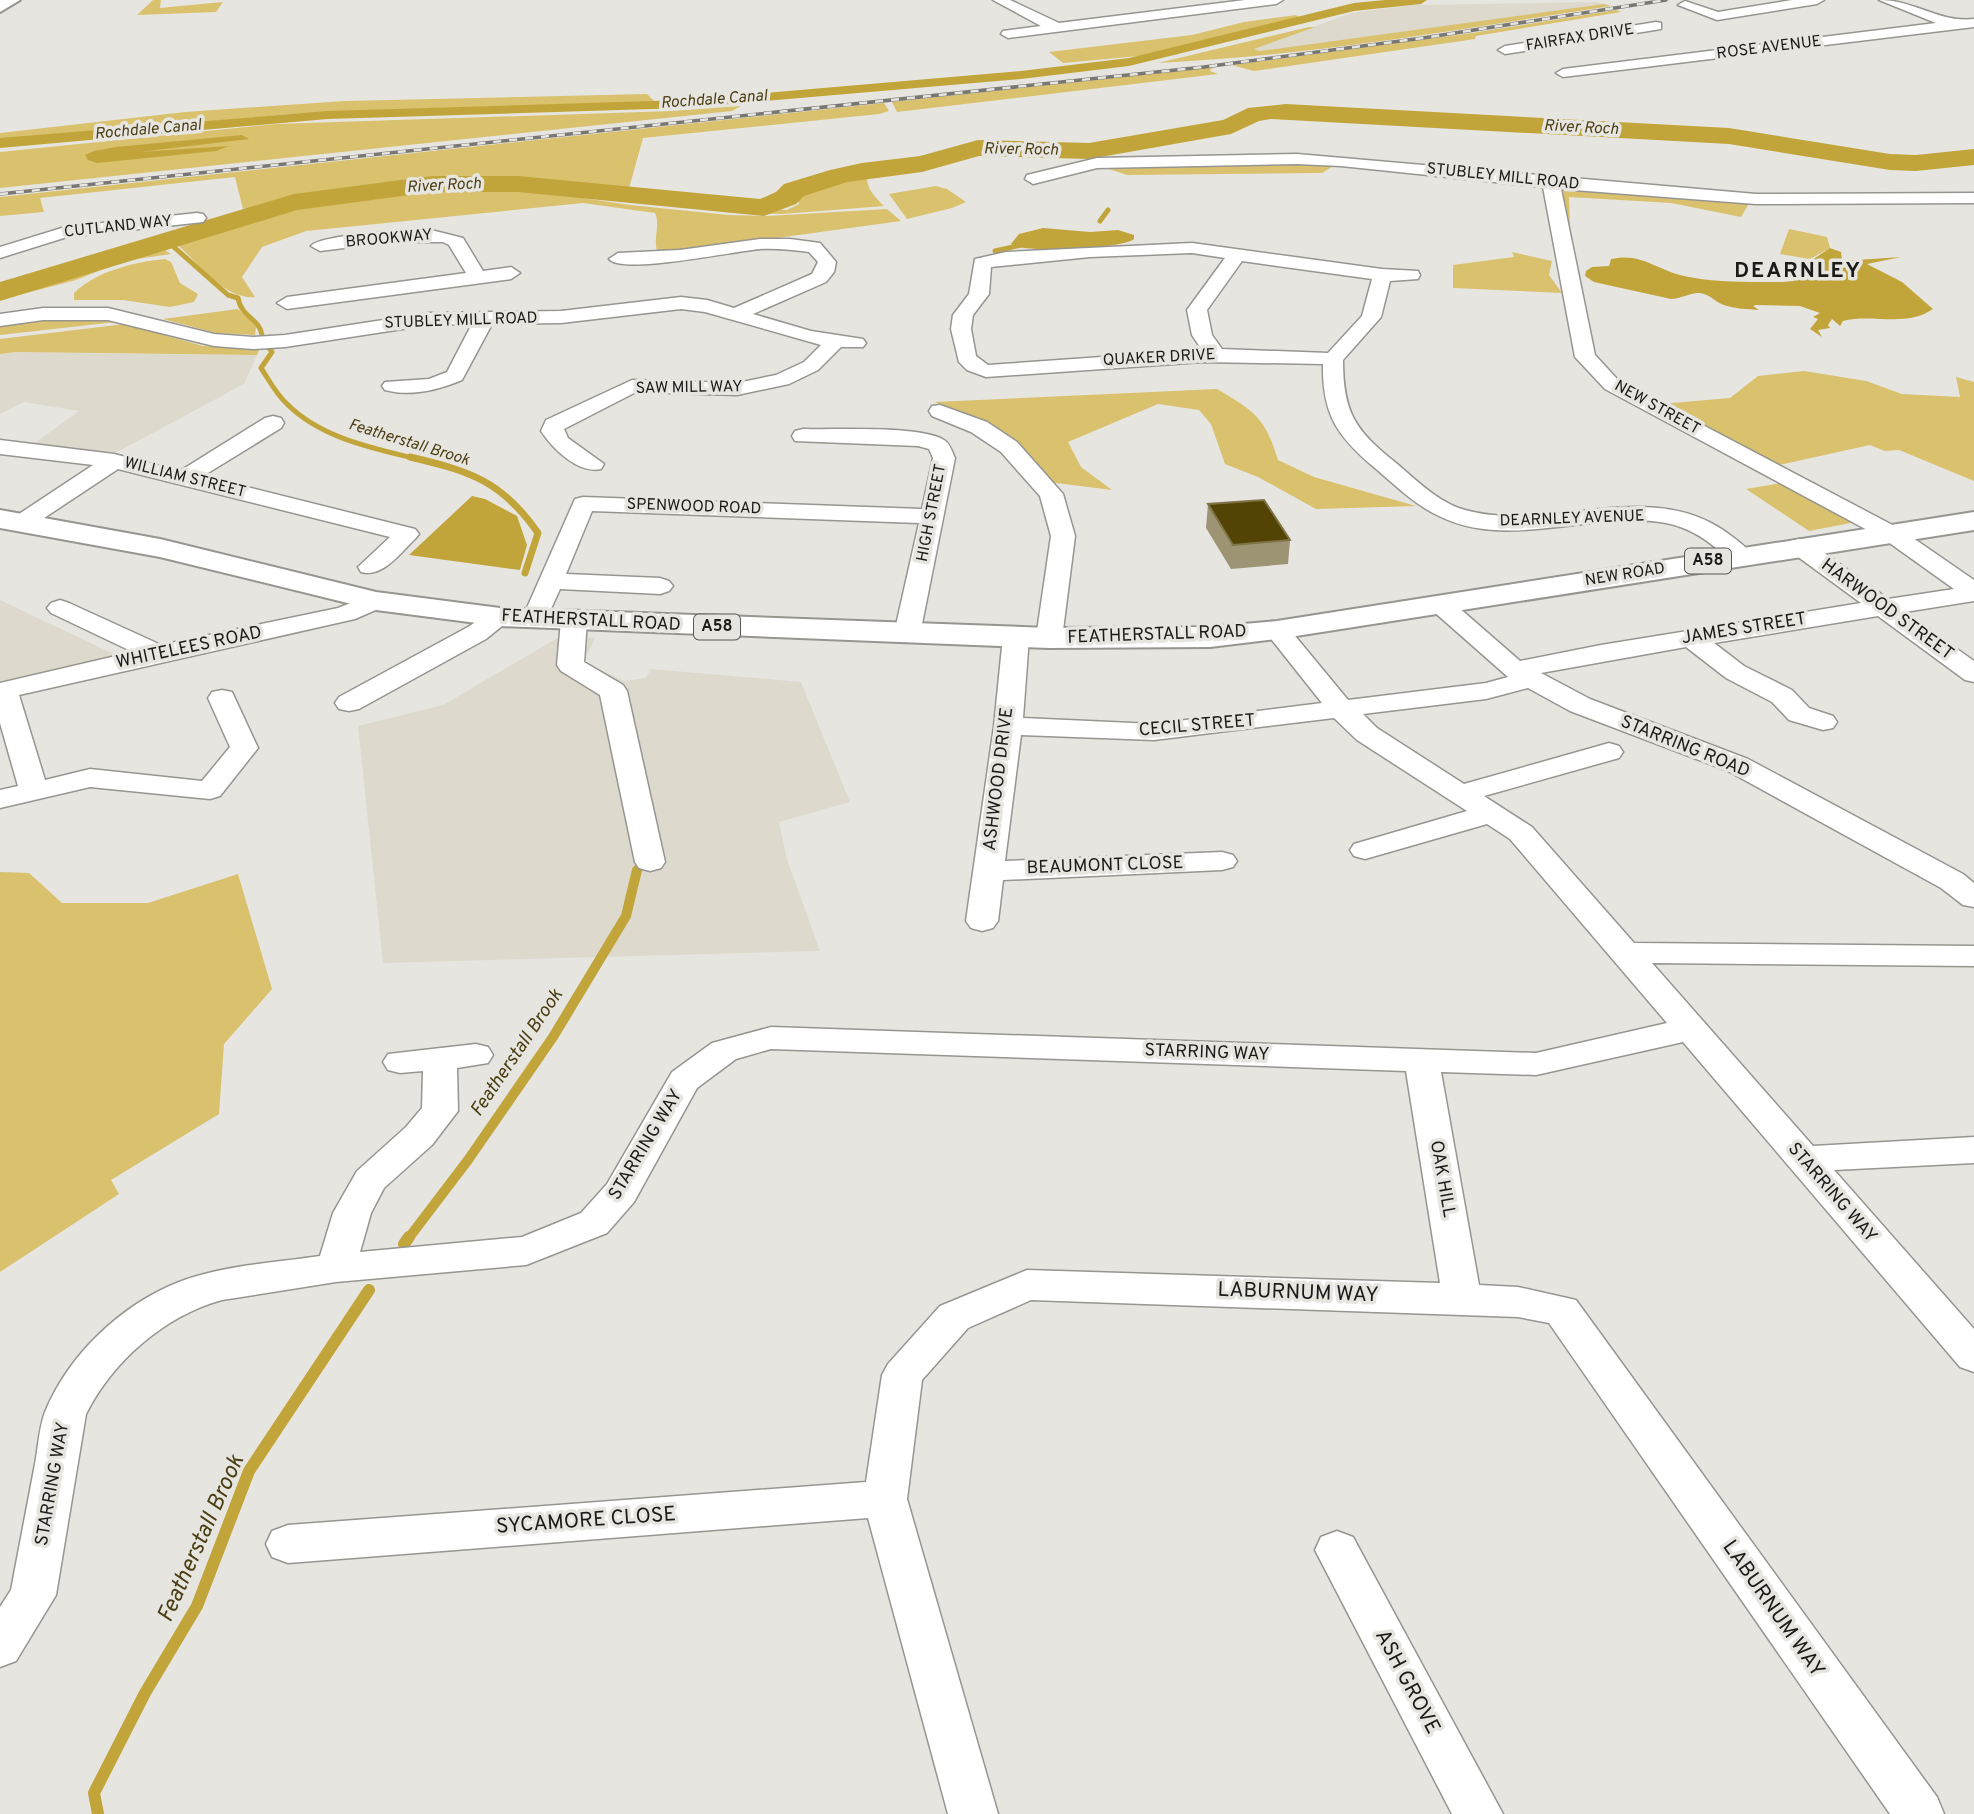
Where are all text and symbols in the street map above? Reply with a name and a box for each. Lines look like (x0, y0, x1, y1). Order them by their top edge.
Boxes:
street label: FAIRFAX DRIVE (1525, 20, 1635, 56)
street label: ROSE AVENUE (1715, 32, 1823, 64)
water label: Rochdale Canal (660, 86, 769, 114)
water label: Rochdale Canal (94, 115, 203, 145)
water label: River Roch (1543, 116, 1619, 140)
water label: River Roch (983, 139, 1059, 161)
street label: STUBLEY MILL ROAD (1426, 159, 1580, 195)
water label: River Roch (406, 174, 482, 198)
street label: CUTLAND WAY (63, 211, 173, 243)
street label: BROOKWAY (345, 225, 433, 253)
district label: DEARNLEY (1734, 258, 1862, 285)
street label: STUBLEY MILL ROAD (384, 308, 538, 334)
street label: QUAKER DRIVE (1102, 345, 1216, 371)
street label: NEW STREET (1611, 376, 1703, 440)
street label: SAW MILL WAY (635, 377, 743, 399)
water label: Featherstall Brook (346, 415, 473, 471)
street label: WILLIAM STREET (122, 453, 248, 503)
street label: HIGH STREET (913, 462, 951, 564)
street label: SPENWOOD ROAD (626, 495, 762, 519)
street label: DEARNLEY AVENUE (1499, 506, 1645, 532)
road number: A58 (1685, 548, 1731, 574)
street label: HARWOOD STREET (1816, 554, 1958, 666)
street label: NEW ROAD (1584, 559, 1666, 591)
street label: FEATHERSTALL ROAD (501, 605, 681, 637)
street label: JAMES STREET (1680, 608, 1808, 650)
road number: A58 (694, 614, 740, 640)
street label: FEATHERSTALL ROAD (1067, 620, 1247, 650)
street label: WHITELEES ROAD (114, 621, 264, 675)
street label: ASHWOOD DRIVE (979, 706, 1019, 852)
street label: CECIL STREET (1138, 709, 1256, 743)
street label: STARRING ROAD (1617, 711, 1753, 783)
street label: BEAUMONT CLOSE (1026, 852, 1184, 880)
water label: Featherstall Brook (465, 984, 569, 1121)
street label: STARRING WAY (1144, 1039, 1270, 1067)
street label: STARRING WAY (604, 1085, 688, 1205)
street label: STARRING WAY (1782, 1138, 1882, 1248)
street label: OAK HILL (1424, 1139, 1460, 1219)
street label: LABURNUM WAY (1217, 1277, 1379, 1309)
street label: STARRING WAY (31, 1420, 75, 1548)
water label: Featherstall Brook (152, 1450, 252, 1627)
street label: SYCAMORE CLOSE (495, 1501, 677, 1541)
street label: LABURNUM WAY (1716, 1535, 1830, 1683)
street label: ASH GROVE (1368, 1625, 1446, 1739)

